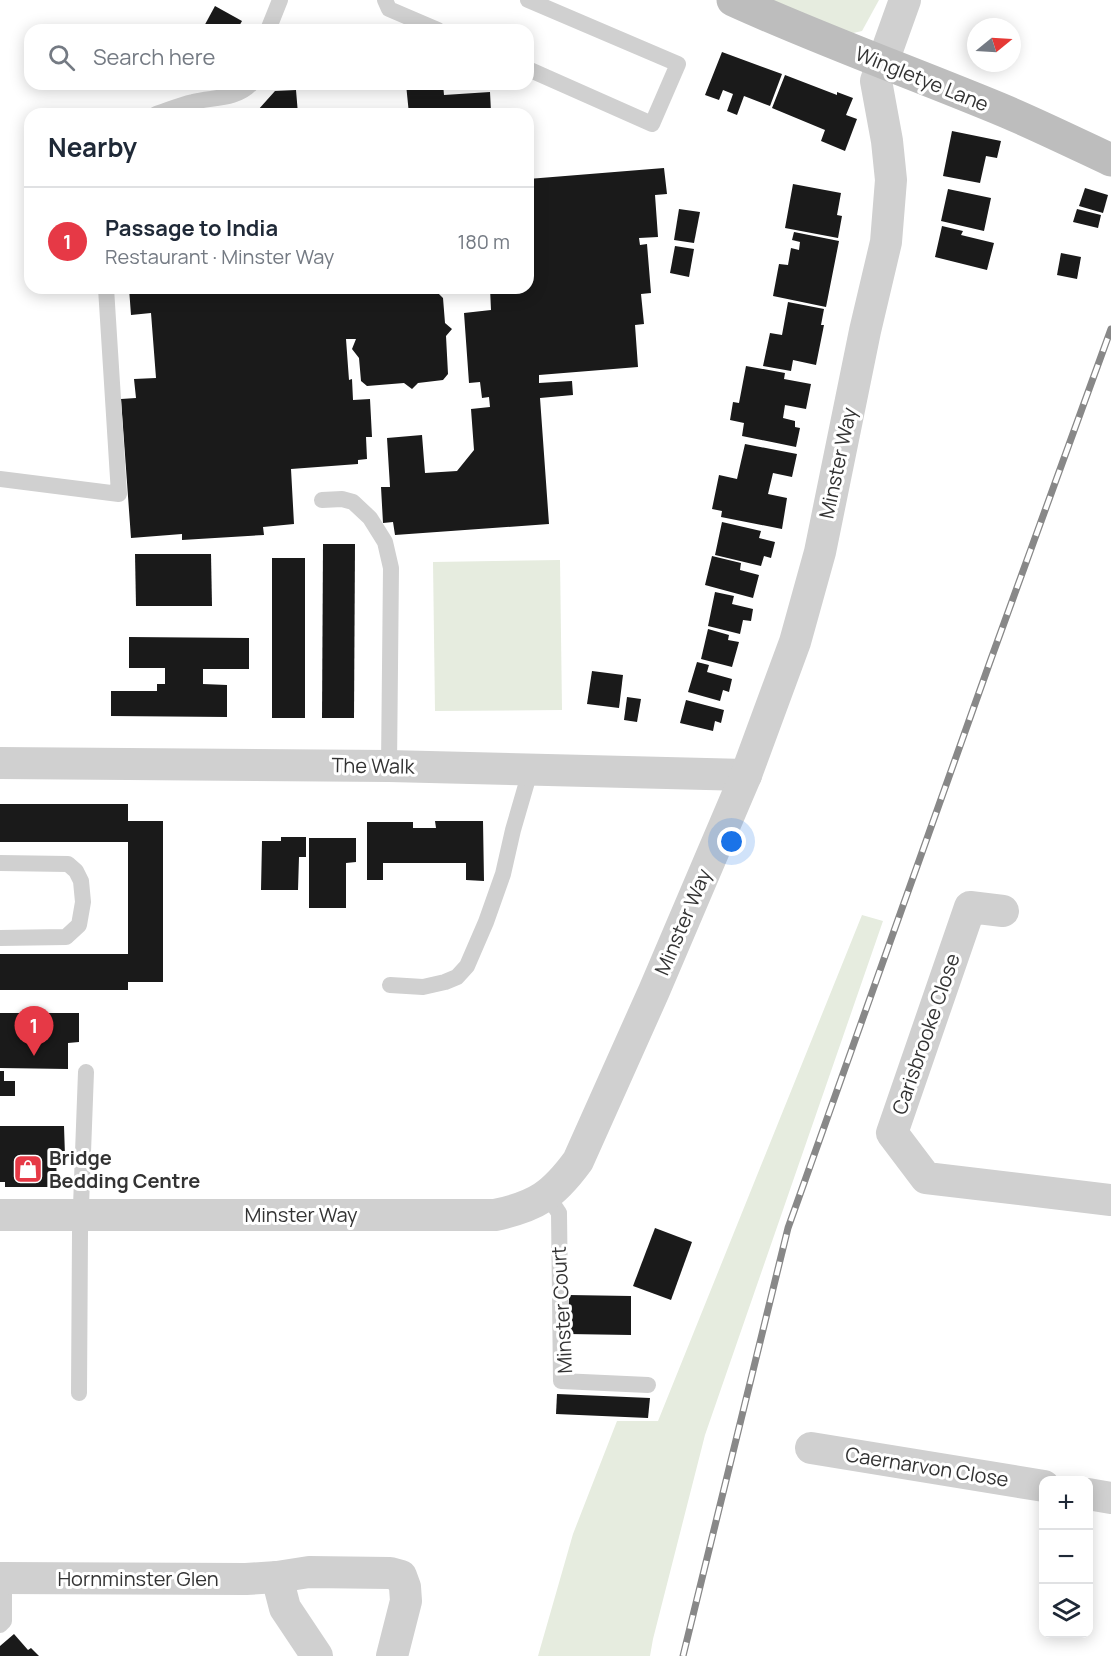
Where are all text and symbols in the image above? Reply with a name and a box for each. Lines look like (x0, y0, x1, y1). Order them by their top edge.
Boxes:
north arrow (967, 18, 1021, 72)
search box (24, 24, 534, 90)
street label: Wingletye Lane (852, 40, 993, 118)
icon: search (45, 41, 78, 74)
text: Search here (93, 42, 215, 72)
text: Nearby (48, 129, 137, 165)
text: Passage to India (105, 213, 278, 243)
text: 1 (63, 228, 72, 255)
text: 180 m (457, 228, 510, 255)
text: Restaurant · Minster Way (105, 243, 334, 270)
street label: Minster Way (813, 404, 863, 521)
street label: The Walk (331, 751, 416, 780)
your location (717, 827, 746, 856)
street label: Minster Way (648, 864, 717, 979)
street label: Carisbrooke Close (885, 950, 966, 1118)
pin: 1 (15, 1006, 54, 1056)
place label: Bridge Bedding Centre (49, 1144, 200, 1194)
shop icon: Bridge Bedding Centre (12, 1153, 44, 1185)
street label: Minster Way (244, 1201, 358, 1228)
street label: Minster Court (545, 1246, 578, 1374)
street label: Caernarvon Close (844, 1440, 1011, 1493)
map controls (1039, 1476, 1093, 1638)
button: + (1039, 1476, 1093, 1530)
button: − (1039, 1530, 1093, 1584)
street label: Hornminster Glen (57, 1565, 219, 1592)
button: layers (1039, 1584, 1093, 1638)

